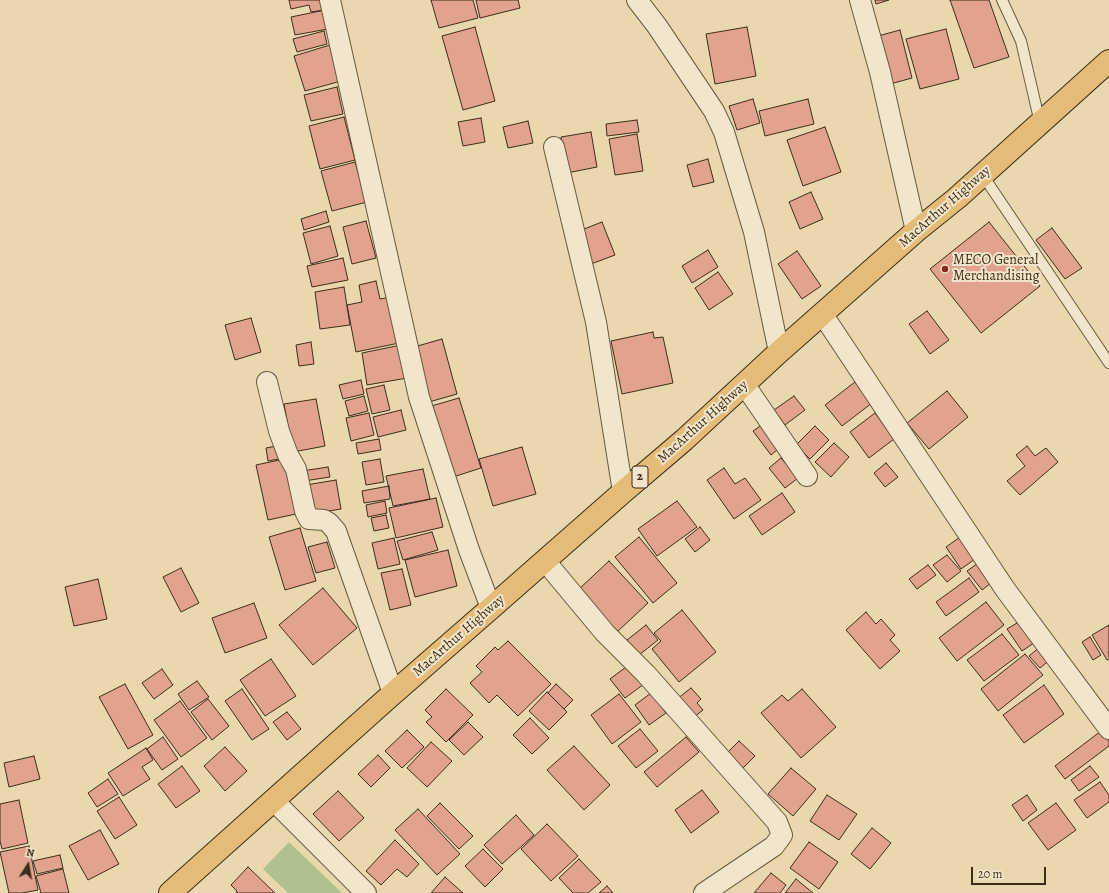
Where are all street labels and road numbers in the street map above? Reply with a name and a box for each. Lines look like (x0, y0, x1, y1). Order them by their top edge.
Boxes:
street label: MacArthur Highway (896, 163, 994, 251)
street label: MacArthur Highway (654, 377, 752, 467)
road number: 2 (632, 466, 648, 488)
street label: MacArthur Highway (410, 592, 508, 680)

